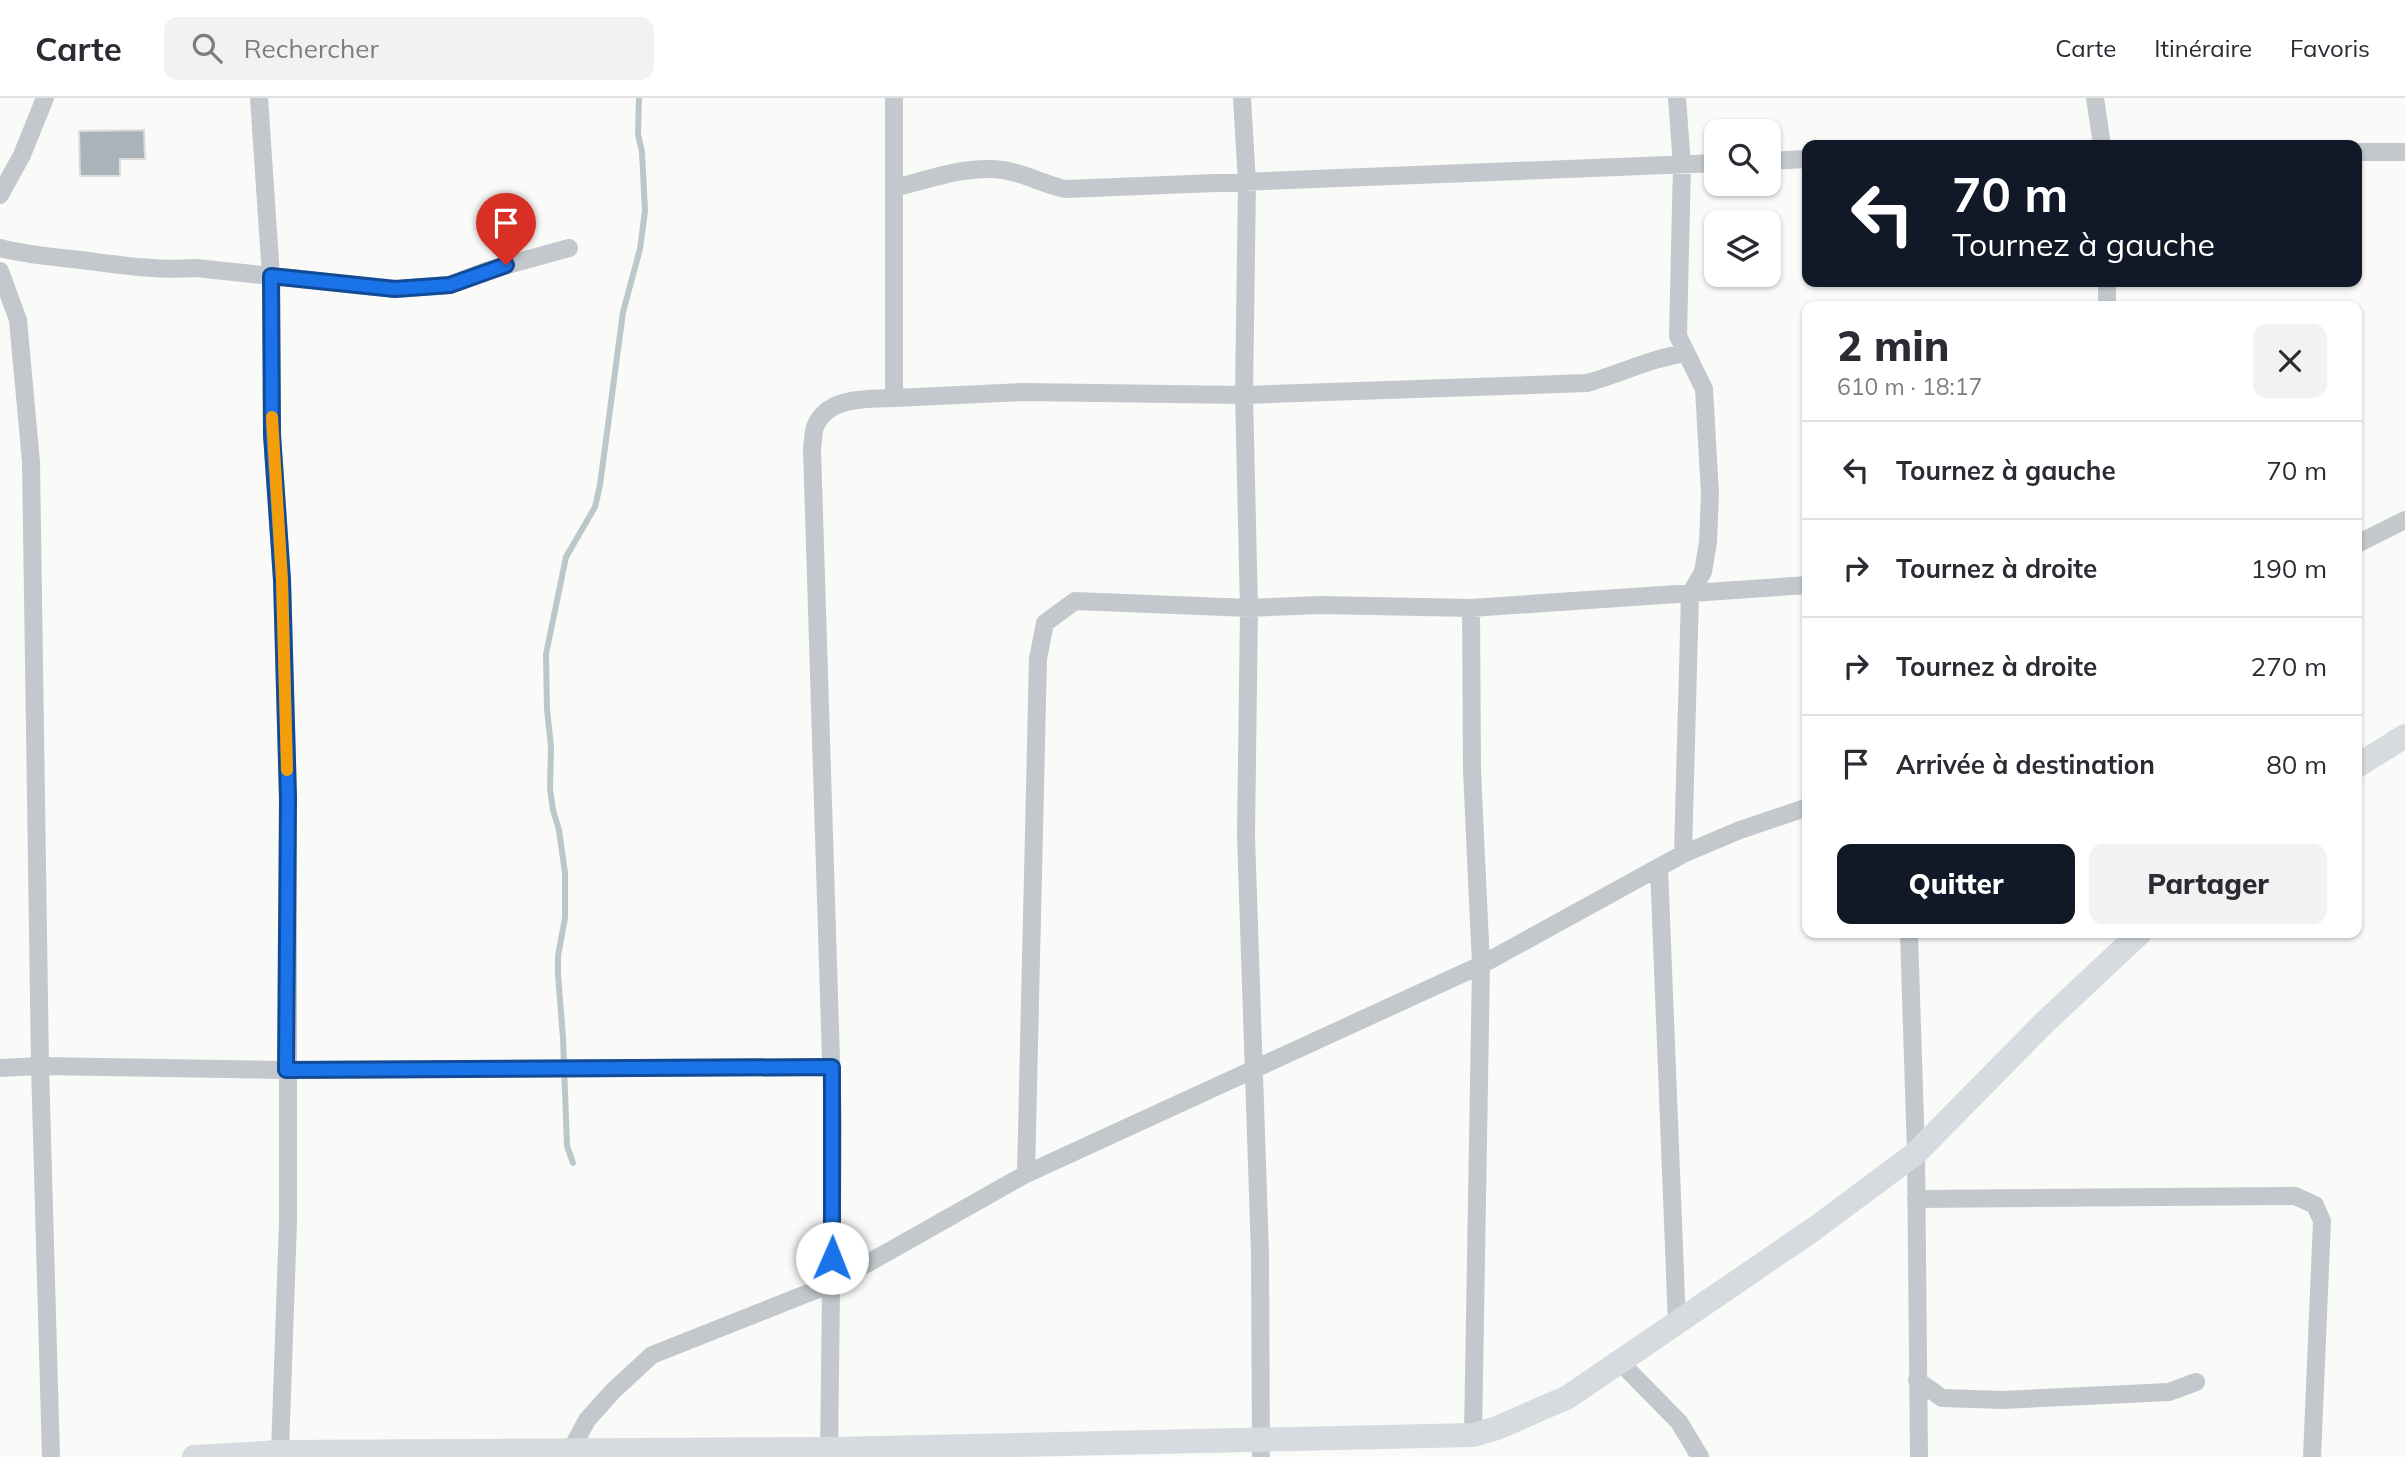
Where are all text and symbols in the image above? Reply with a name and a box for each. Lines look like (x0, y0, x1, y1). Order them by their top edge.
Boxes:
search box (164, 17, 654, 80)
text: Carte (35, 28, 122, 69)
icon: search (188, 29, 226, 67)
text: Rechercher (244, 32, 379, 65)
text: Carte (2055, 33, 2116, 63)
text: Itinéraire (2154, 33, 2252, 63)
text: Favoris (2290, 33, 2370, 63)
map controls (1704, 119, 1781, 287)
button: search (1704, 119, 1781, 196)
text: 70 m (1952, 163, 2068, 224)
icon: left (1837, 168, 1928, 259)
pin (476, 193, 536, 265)
icon: arrive (487, 204, 525, 242)
button: layers (1704, 210, 1781, 287)
text: Tournez à gauche (1952, 224, 2215, 264)
text: 2 min (1837, 319, 1950, 372)
button: close (2253, 324, 2327, 398)
text: 610 m · 18:17 (1837, 372, 1982, 401)
icon: left (1837, 451, 1875, 489)
text: Tournez à gauche (1896, 454, 2116, 487)
text: 70 m (2266, 454, 2327, 487)
icon: right (1837, 549, 1875, 587)
text: Tournez à droite (1896, 552, 2097, 585)
text: 190 m (2251, 552, 2327, 585)
icon: right (1837, 647, 1875, 685)
text: Tournez à droite (1896, 650, 2097, 683)
text: 270 m (2251, 650, 2327, 683)
icon: arrive (1837, 745, 1875, 783)
text: Arrivée à destination (1896, 748, 2155, 781)
text: 80 m (2266, 748, 2327, 781)
button: Quitter (1837, 844, 2075, 924)
button: Partager (2089, 844, 2327, 924)
position arrow (795, 1221, 869, 1295)

